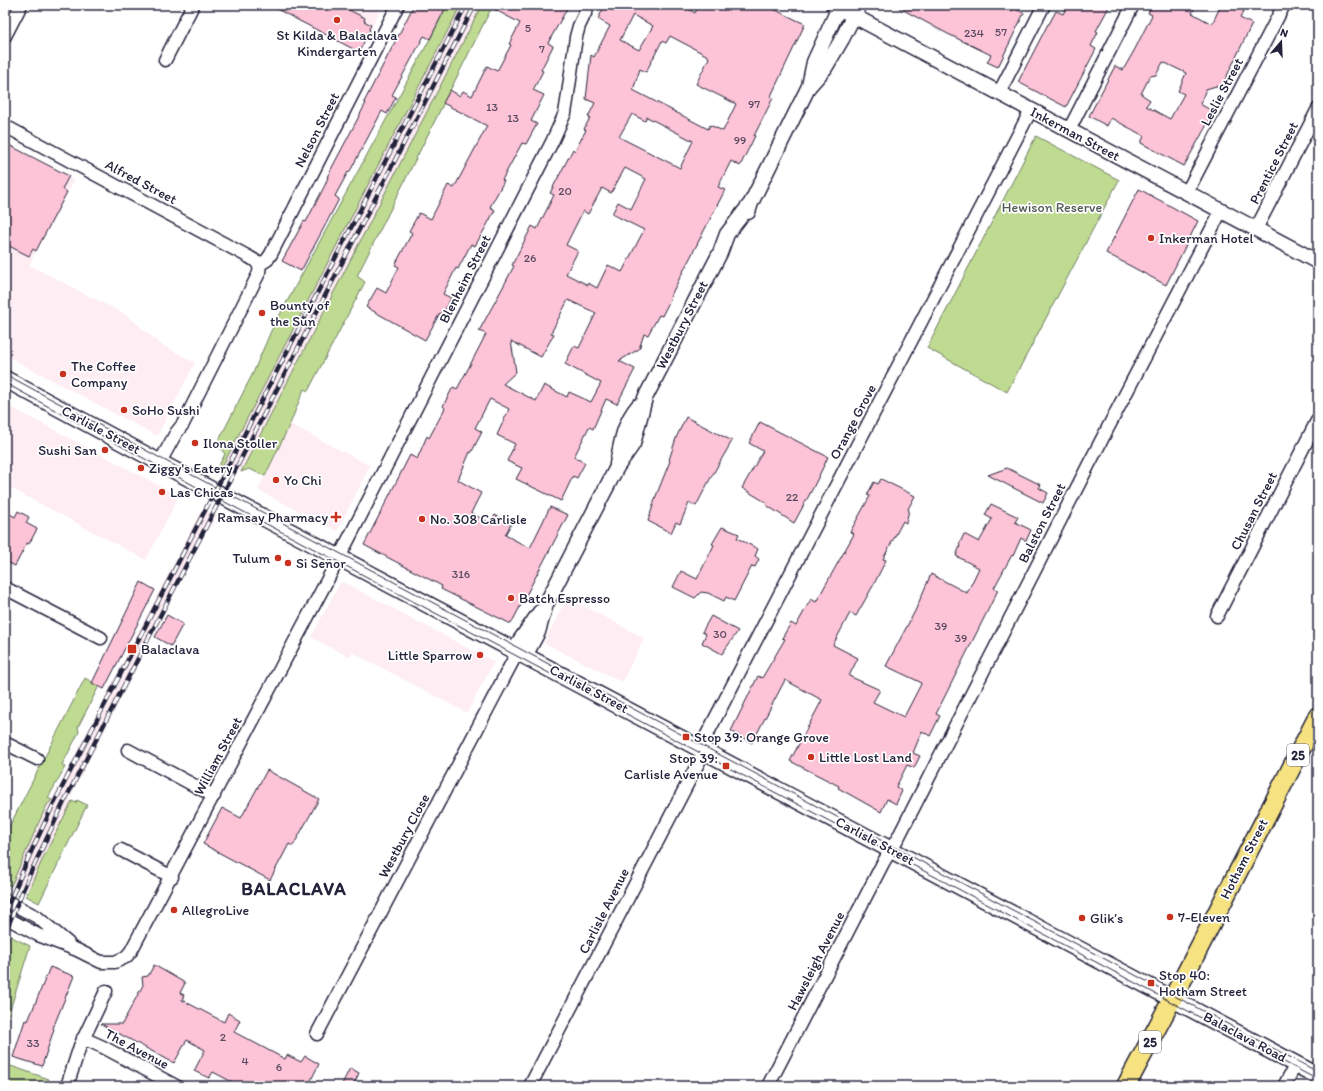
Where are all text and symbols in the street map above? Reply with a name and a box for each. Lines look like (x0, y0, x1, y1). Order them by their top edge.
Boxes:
marker: St Kilda & Balaclava Kindergarten (332, 15, 342, 25)
house number: 5 (525, 21, 531, 35)
north arrow (1261, 22, 1301, 62)
house number: 57 (995, 25, 1007, 39)
house number: 234 (964, 26, 984, 40)
text: N (1278, 26, 1290, 40)
place label: St Kilda & Balaclava Kindergarten (277, 27, 398, 60)
house number: 7 (539, 42, 545, 56)
street label: Leslie Street (1197, 55, 1247, 129)
street label: Nelson Street (291, 90, 343, 170)
house number: 97 (748, 97, 760, 111)
house number: 13 (486, 100, 499, 114)
street label: Inkerman Street (1027, 103, 1123, 165)
house number: 13 (507, 111, 520, 125)
street label: Prentice Street (1246, 119, 1302, 207)
house number: 99 (734, 133, 746, 147)
street label: Alfred Street (102, 156, 180, 208)
house number: 20 (558, 184, 572, 198)
park label: Hewison Reserve (1002, 199, 1102, 216)
place label: Inkerman Hotel (1159, 230, 1254, 247)
street label: Blenheim Street (435, 232, 495, 326)
marker: Inkerman Hotel (1146, 233, 1156, 243)
house number: 26 (524, 251, 536, 265)
street label: Westbury Street (652, 278, 712, 372)
place label: Bounty of the Sun (270, 297, 330, 330)
marker: Bounty of the Sun (257, 308, 267, 318)
place label: The Coffee Company (71, 358, 136, 391)
marker: The Coffee Company (58, 369, 68, 379)
street label: Orange Grove (826, 381, 880, 463)
street label: Carlisle Street (59, 402, 143, 458)
place label: SoHo Sushi (132, 402, 200, 419)
marker: SoHo Sushi (119, 405, 129, 415)
place label: Ilona Stoller (203, 435, 278, 452)
marker: Ilona Stoller (190, 438, 200, 448)
place label: Sushi San (38, 442, 97, 459)
marker: Sushi San (100, 445, 110, 455)
place label: Ziggy's Eatery (149, 460, 233, 477)
marker: Ziggy's Eatery (136, 463, 146, 473)
street label: Chusan Street (1227, 469, 1281, 553)
place label: Yo Chi (284, 472, 321, 489)
marker: Yo Chi (271, 475, 281, 485)
street label: Balston Street (1015, 480, 1069, 566)
place label: Las Chicas (170, 484, 234, 501)
marker: Las Chicas (157, 487, 167, 497)
house number: 22 (786, 490, 799, 504)
place label: Ramsay Pharmacy (217, 509, 328, 526)
place label: No. 308 Carlisle (430, 511, 527, 528)
marker: Ramsay Pharmacy (331, 512, 341, 522)
marker: No. 308 Carlisle (417, 514, 427, 524)
place label: Tulum (233, 550, 271, 567)
marker: Tulum (273, 553, 283, 563)
place label: Si Señor (296, 555, 346, 572)
marker: Si Señor (283, 558, 293, 568)
house number: 316 (452, 567, 470, 581)
place label: Batch Espresso (519, 590, 610, 607)
marker: Batch Espresso (506, 593, 516, 603)
house number: 39 (935, 619, 947, 633)
house number: 30 (713, 627, 727, 641)
house number: 39 (955, 631, 967, 645)
place label: Balaclava (141, 641, 200, 658)
marker: Balaclava (126, 643, 138, 655)
place label: Little Sparrow (388, 647, 472, 664)
marker: Little Sparrow (475, 650, 485, 660)
street label: Carlisle Street (547, 661, 631, 717)
street label: William Street (190, 714, 246, 798)
place label: Stop 39: Orange Grove (694, 729, 829, 746)
marker: Stop 39: Orange Grove (681, 732, 691, 742)
road number: 25 (1287, 744, 1309, 766)
place label: Little Lost Land (819, 749, 912, 766)
place label: Stop 39: Carlisle Avenue (624, 750, 718, 783)
marker: Little Lost Land (806, 752, 816, 762)
marker: Stop 39: Carlisle Avenue (721, 761, 731, 771)
street label: Westbury Close (375, 791, 433, 881)
street label: Carlisle Street (833, 813, 917, 869)
street label: Hotham Street (1216, 816, 1272, 902)
street label: Carlisle Avenue (575, 865, 633, 957)
district label: BALACLAVA (241, 878, 347, 900)
place label: AllegroLive (182, 902, 250, 919)
marker: AllegroLive (169, 905, 179, 915)
street label: Hawsleigh Avenue (784, 908, 848, 1013)
place label: 7-Eleven (1178, 909, 1230, 926)
place label: Glik’s (1090, 910, 1123, 927)
marker: 7-Eleven (1165, 912, 1175, 922)
marker: Glik’s (1077, 913, 1087, 923)
place label: Stop 40: Hotham Street (1159, 967, 1247, 1000)
marker: Stop 40: Hotham Street (1146, 978, 1156, 988)
street label: Balaclava Road (1200, 1008, 1290, 1066)
street label: The Avenue (102, 1025, 172, 1073)
house number: 2 (220, 1030, 227, 1044)
road number: 25 (1139, 1031, 1161, 1053)
house number: 33 (26, 1036, 40, 1050)
house number: 4 (241, 1054, 249, 1068)
house number: 6 (276, 1060, 282, 1074)

